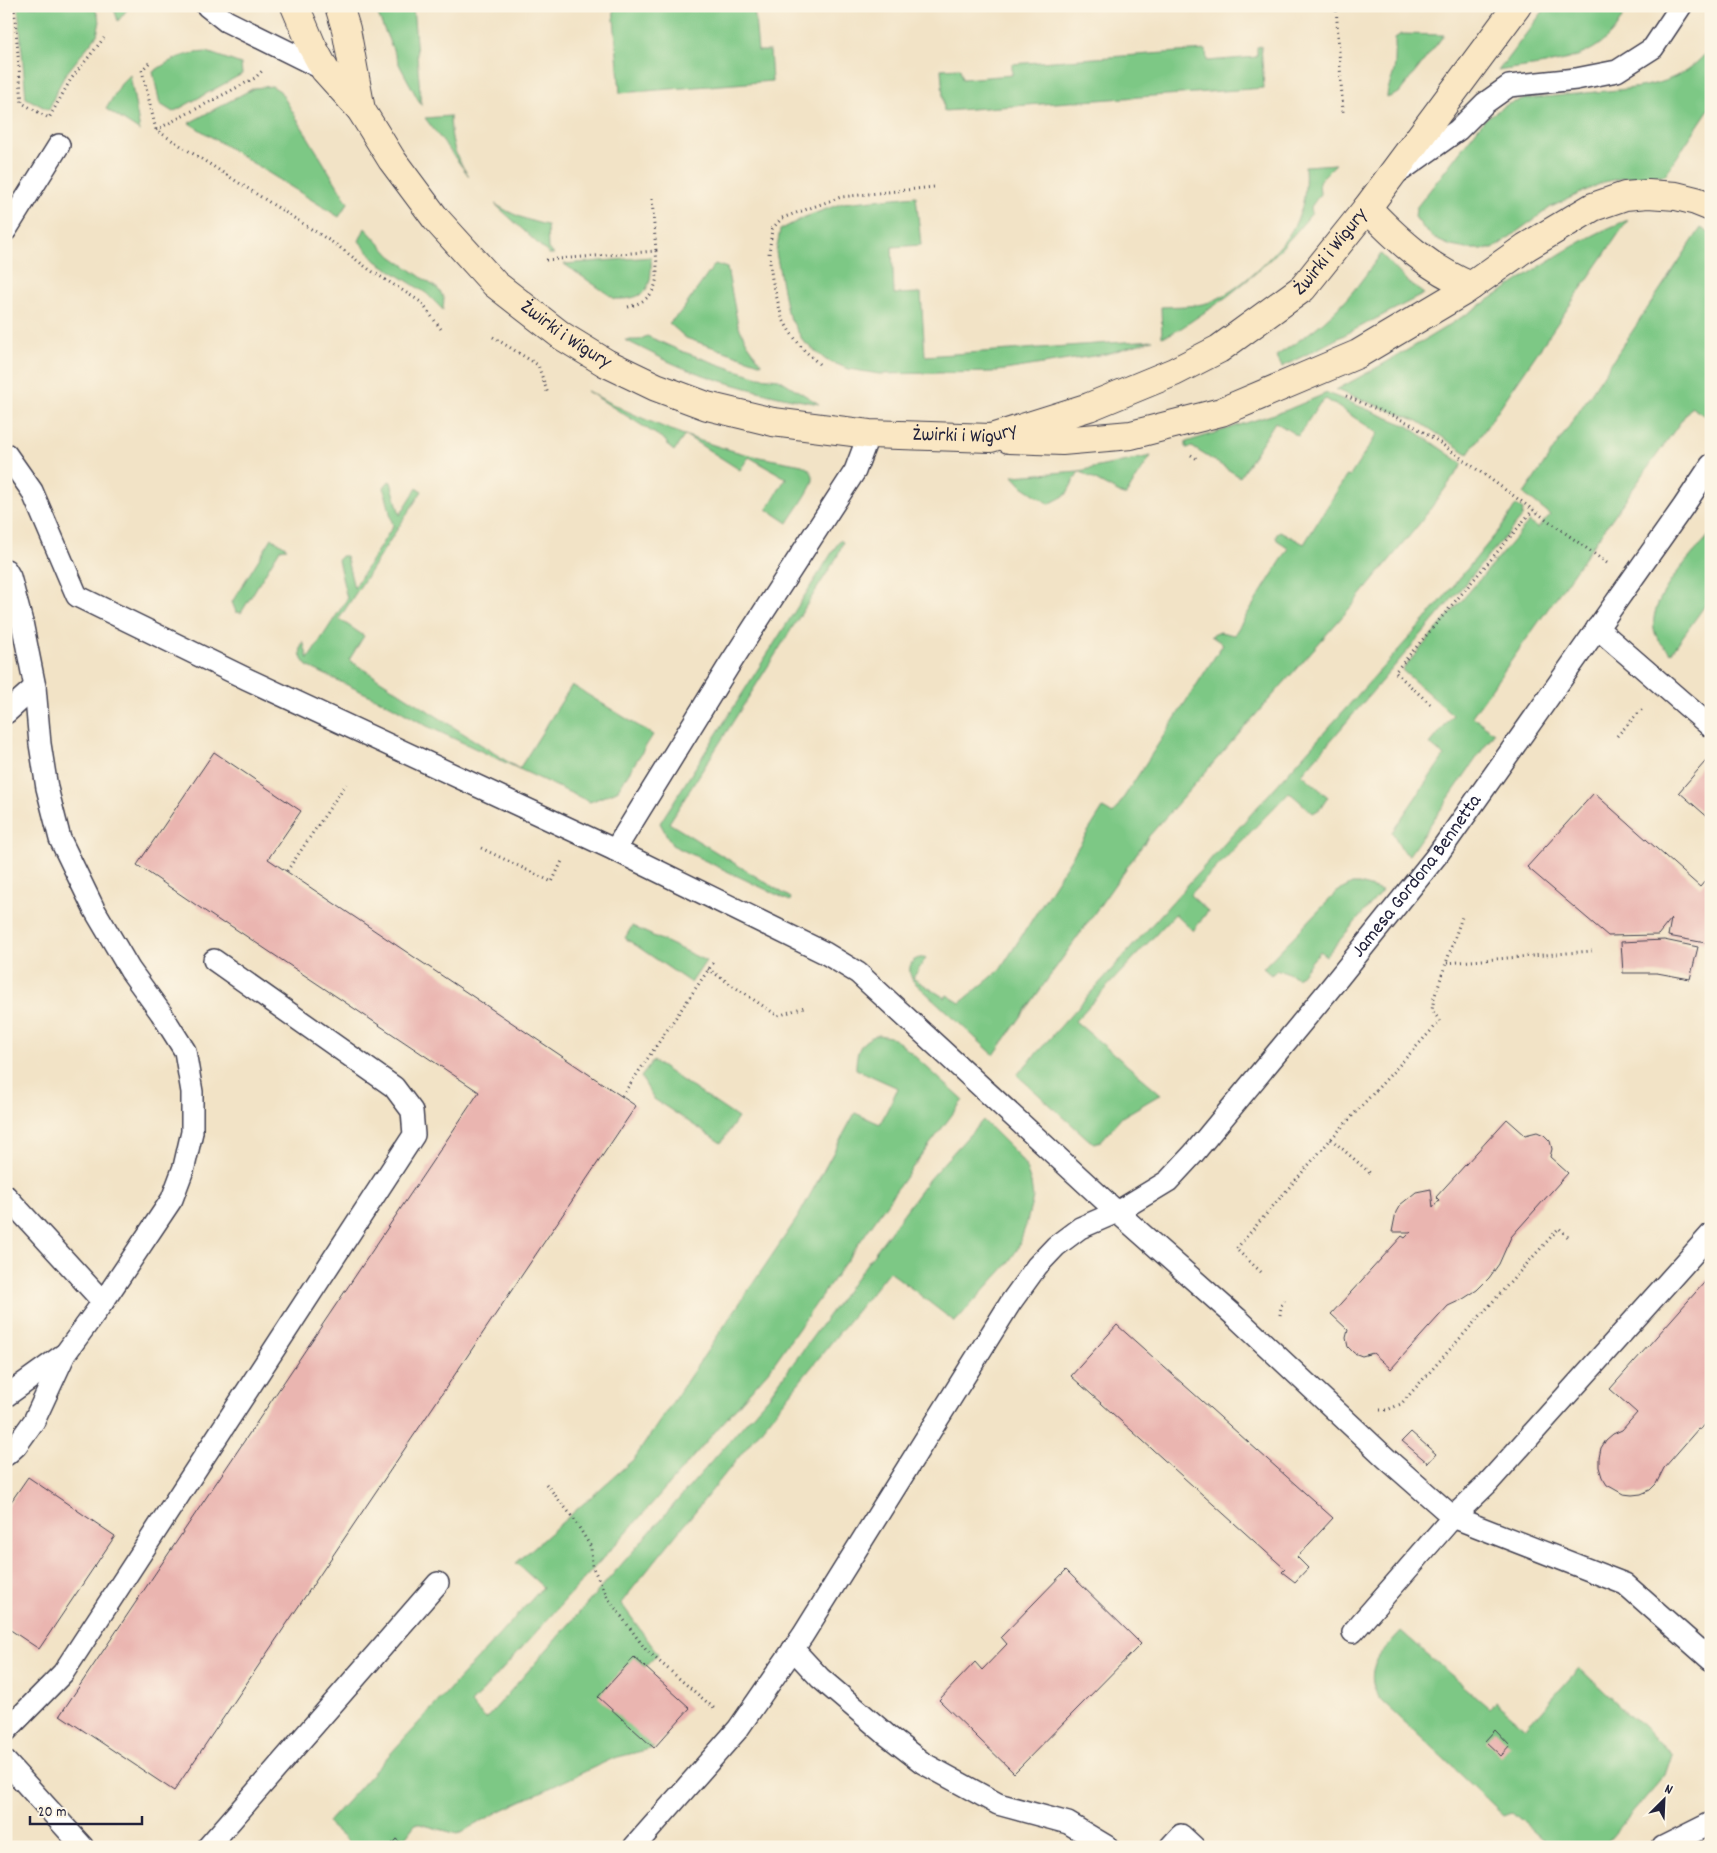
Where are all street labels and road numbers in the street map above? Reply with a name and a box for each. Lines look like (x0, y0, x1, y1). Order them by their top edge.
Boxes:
street label: Żwirki i Wigury (1288, 202, 1376, 304)
street label: Żwirki i Wigury (514, 294, 617, 377)
street label: Żwirki i Wigury (912, 416, 1022, 452)
street label: Jamesa Gordona Bennetta (1346, 789, 1490, 964)

